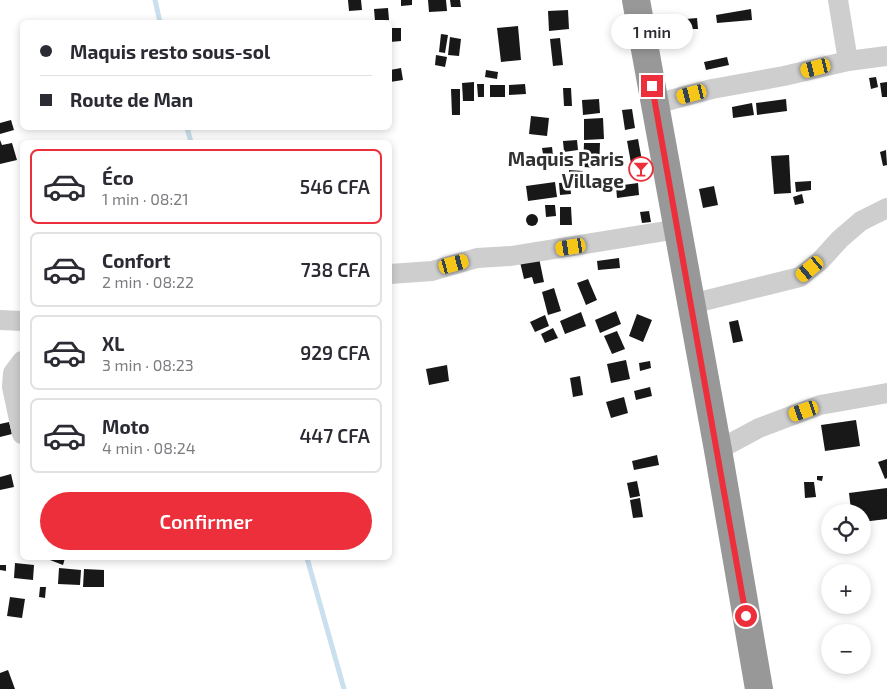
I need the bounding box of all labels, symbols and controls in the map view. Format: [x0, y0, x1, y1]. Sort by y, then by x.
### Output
callout: 1 min [611, 13, 693, 48]
text: 1 min [633, 22, 671, 41]
text: Maquis resto sous-sol [70, 40, 270, 63]
car [799, 57, 832, 79]
route end [641, 75, 663, 97]
car [675, 83, 708, 105]
text: Route de Man [70, 88, 193, 111]
place label: Maquis Paris Village [508, 147, 624, 192]
bar icon: Maquis Paris Village [628, 156, 654, 182]
icon: car [42, 164, 87, 209]
text: Éco [102, 166, 134, 189]
text: 546 CFA [300, 175, 370, 198]
text: 1 min · 08:21 [102, 189, 189, 208]
car [555, 237, 586, 257]
icon: car [42, 247, 87, 292]
text: Confort [102, 249, 170, 272]
car [437, 253, 470, 275]
car [793, 254, 826, 284]
text: 738 CFA [301, 258, 370, 281]
text: 2 min · 08:22 [102, 272, 194, 291]
icon: car [42, 330, 87, 375]
text: XL [102, 332, 124, 355]
text: 929 CFA [300, 341, 370, 364]
text: 3 min · 08:23 [102, 355, 194, 374]
car [787, 399, 820, 423]
icon: car [42, 413, 87, 458]
text: Moto [102, 415, 150, 438]
text: 447 CFA [299, 424, 370, 447]
text: 4 min · 08:24 [102, 438, 196, 457]
button: Confirmer [40, 492, 372, 550]
map controls [821, 504, 871, 674]
button: locate [821, 504, 871, 554]
button: + [821, 564, 871, 614]
route start [735, 605, 757, 627]
button: − [821, 624, 871, 674]

